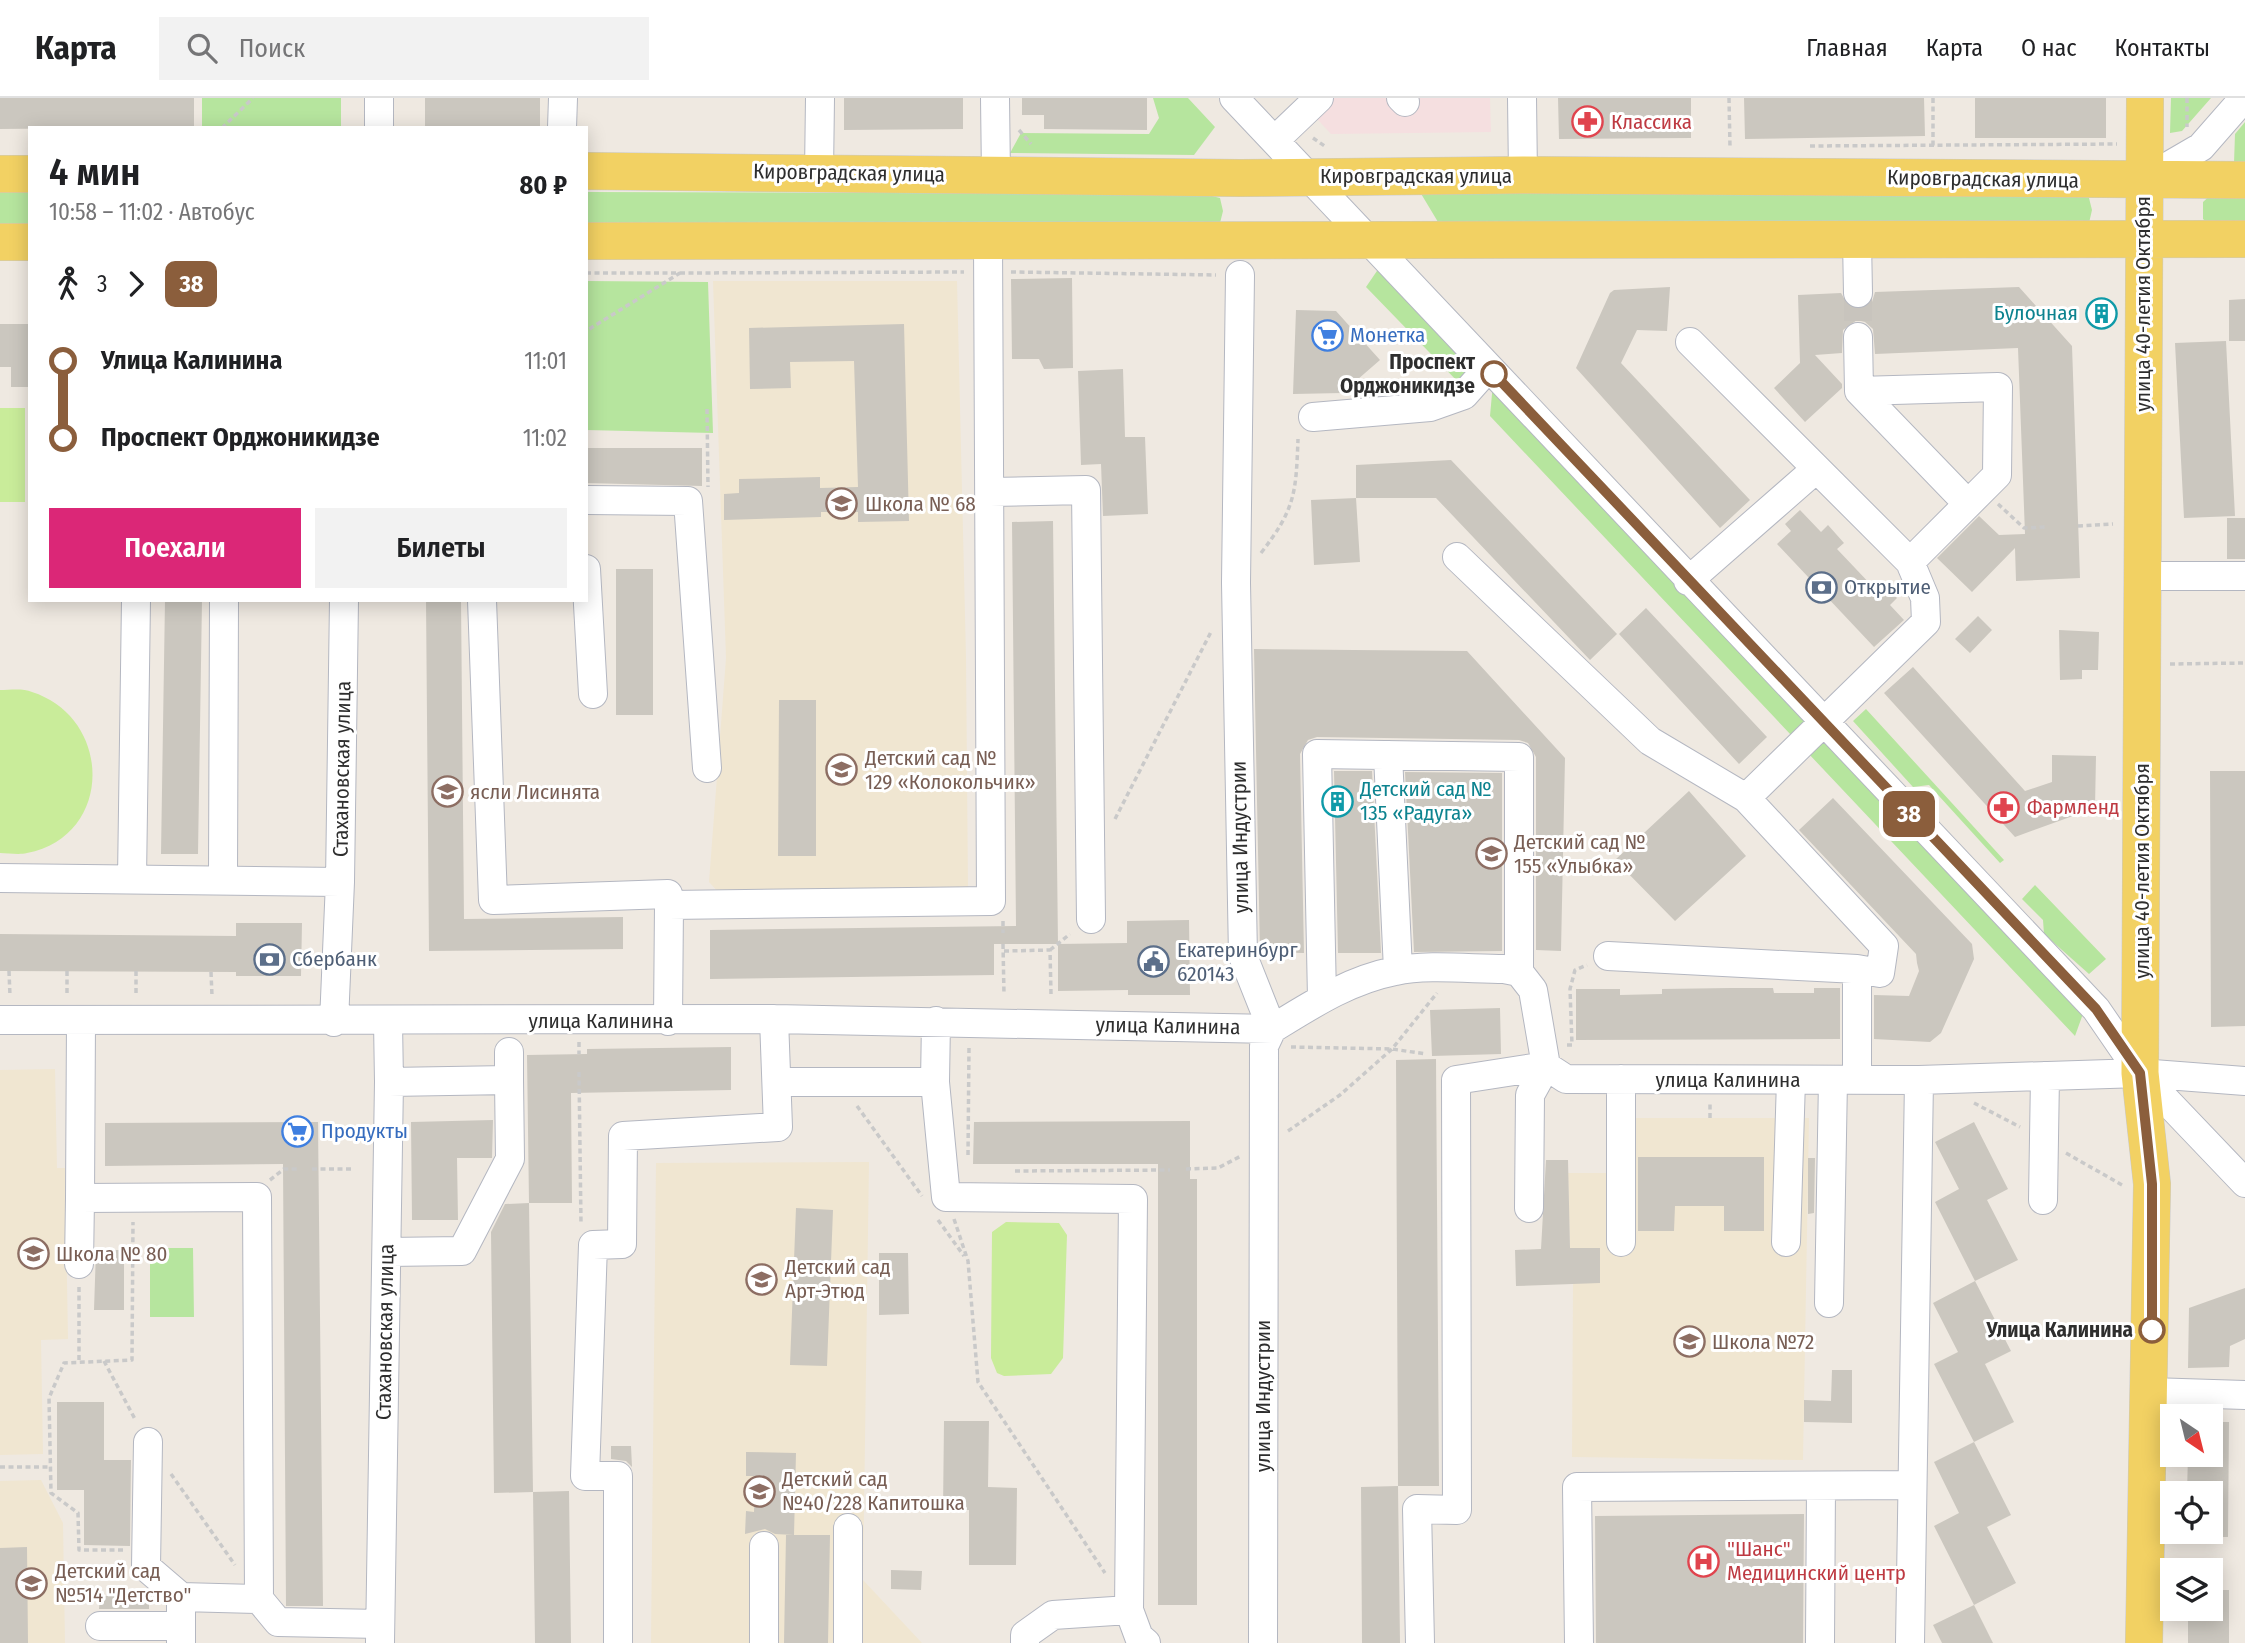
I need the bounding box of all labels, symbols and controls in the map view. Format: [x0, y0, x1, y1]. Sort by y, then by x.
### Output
search box [159, 17, 649, 80]
text: Карта [35, 28, 117, 68]
icon: search [183, 29, 221, 67]
text: Поиск [239, 33, 305, 64]
text: Главная [1806, 34, 1888, 62]
text: Карта [1926, 34, 1983, 62]
text: О нас [2021, 34, 2076, 62]
text: Контакты [2114, 34, 2210, 62]
pharmacy icon: Классика [1571, 105, 1605, 139]
place label: Классика [1611, 109, 1692, 135]
text: 4 мин [49, 149, 140, 195]
street label: Кировградская улица [753, 158, 945, 188]
street label: Кировградская улица [1320, 163, 1512, 189]
street label: Кировградская улица [1887, 164, 2079, 194]
text: 80 ₽ [520, 170, 567, 201]
street label: улица 40-летия Октября [2130, 196, 2156, 412]
text: 10:58 – 11:02 · Автобус [49, 198, 255, 226]
icon: walk [49, 265, 87, 303]
icon: forward [117, 265, 155, 303]
text: 3 [97, 270, 107, 298]
text: 38 [179, 270, 203, 298]
building icon: Булочная [2084, 296, 2118, 330]
place label: Булочная [1994, 300, 2078, 326]
supermarket icon: Монетка [1310, 318, 1344, 352]
place label: Монетка [1350, 322, 1425, 348]
text: Улица Калинина [101, 345, 282, 376]
text: 11:01 [524, 347, 567, 375]
place label: Проспект Орджоникидзе [1340, 349, 1476, 399]
marker: Проспект Орджоникидзе [1481, 361, 1507, 387]
text: Проспект Орджоникидзе [101, 422, 380, 453]
text: 11:02 [523, 424, 567, 452]
school or university icon: Школа № 68 [825, 487, 859, 521]
place label: Школа № 68 [865, 491, 976, 517]
button: Поехали [49, 508, 301, 588]
button: Билеты [315, 508, 567, 588]
bank icon: Открытие [1804, 570, 1838, 604]
place label: Открытие [1844, 574, 1931, 600]
street label: Стахановская улица [327, 681, 357, 857]
place label: Детский сад № 129 «Колокольчик» [864, 745, 1036, 795]
school or university icon: Детский сад № 129 «Колокольчик» [825, 753, 859, 787]
street label: улица Индустрии [1226, 760, 1254, 914]
street label: улица 40-летия Октября [2129, 763, 2155, 979]
school or university icon: ясли Лисинята [430, 775, 464, 809]
place label: Детский сад № 135 «Радуга» [1359, 776, 1492, 826]
place label: ясли Лисинята [470, 779, 600, 805]
building icon: Детский сад № 135 «Радуга» [1320, 784, 1354, 818]
pharmacy icon: Фармленд [1987, 790, 2021, 824]
line badge: 38 [1878, 791, 1940, 837]
place label: Фармленд [2027, 794, 2119, 820]
text: 38 [1897, 800, 1921, 828]
place label: Детский сад № 155 «Улыбка» [1513, 829, 1646, 879]
school or university icon: Детский сад № 155 «Улыбка» [1474, 837, 1508, 871]
place label: Екатеринбург 620143 [1177, 937, 1298, 987]
bank icon: Сбербанк [252, 942, 286, 976]
public building icon: Екатеринбург 620143 [1137, 945, 1171, 979]
place label: Сбербанк [292, 946, 377, 972]
street label: улица Калинина [529, 1008, 673, 1034]
street label: улица Калинина [1095, 1012, 1241, 1040]
street label: улица Калинина [1656, 1067, 1800, 1093]
supermarket icon: Продукты [281, 1114, 315, 1148]
place label: Продукты [321, 1118, 408, 1144]
school or university icon: Школа № 80 [16, 1237, 50, 1271]
place label: Школа № 80 [56, 1241, 167, 1267]
street label: Стахановская улица [370, 1244, 400, 1420]
place label: Детский сад Арт-Этюд [784, 1254, 891, 1304]
school or university icon: Детский сад Арт-Этюд [745, 1262, 779, 1296]
place label: Улица Калинина [1986, 1317, 2133, 1343]
marker: Улица Калинина [2139, 1317, 2165, 1343]
street label: улица Индустрии [1250, 1320, 1276, 1472]
school or university icon: Школа №72 [1672, 1325, 1706, 1359]
place label: Школа №72 [1712, 1329, 1814, 1355]
north arrow [2160, 1404, 2222, 1466]
map controls [2160, 1404, 2223, 1621]
place label: Детский сад №40/228 Капитошка [781, 1466, 965, 1516]
school or university icon: Детский сад №40/228 Капитошка [742, 1474, 776, 1508]
button: locate [2160, 1481, 2223, 1544]
place label: "Шанс" Медицинский центр [1727, 1536, 1906, 1586]
hospital icon: "Шанс" Медицинский центр [1687, 1544, 1721, 1578]
place label: Детский сад №514 "Детство" [54, 1558, 192, 1608]
button: layers [2160, 1558, 2223, 1621]
school or university icon: Детский сад №514 "Детство" [15, 1566, 49, 1600]

